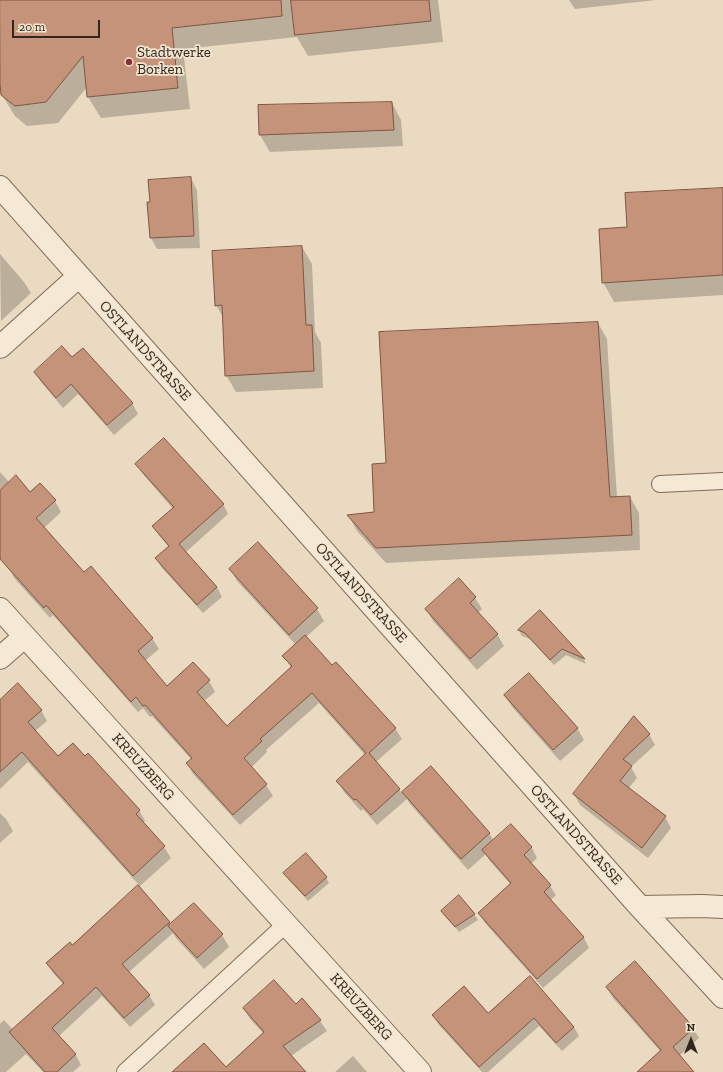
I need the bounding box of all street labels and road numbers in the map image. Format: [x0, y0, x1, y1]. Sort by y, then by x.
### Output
street label: OSTLANDSTRASSE [95, 297, 195, 405]
street label: OSTLANDSTRASSE [311, 539, 411, 647]
street label: KREUZBERG [108, 730, 178, 804]
street label: OSTLANDSTRASSE [526, 781, 626, 889]
street label: KREUZBERG [326, 970, 396, 1044]

